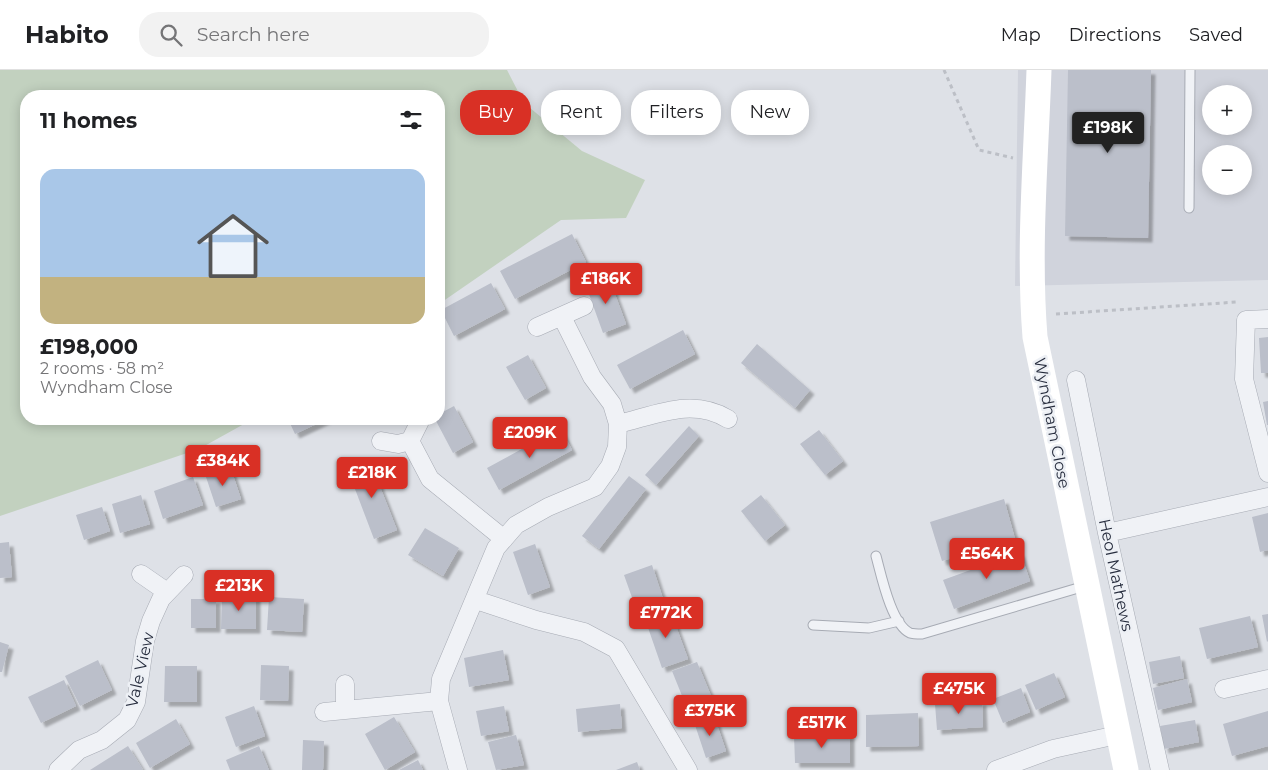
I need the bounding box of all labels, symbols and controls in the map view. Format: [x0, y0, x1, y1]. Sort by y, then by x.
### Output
search box [139, 12, 489, 57]
text: Habito [25, 20, 109, 49]
icon: search [157, 21, 185, 49]
text: Search here [197, 23, 310, 46]
text: Map [1001, 24, 1041, 46]
text: Directions [1069, 24, 1161, 46]
text: Saved [1189, 24, 1243, 46]
map controls [1202, 85, 1252, 195]
button: + [1202, 85, 1252, 135]
chip: Buy [460, 90, 531, 135]
chip: Rent [541, 90, 621, 135]
chip: Filters [631, 90, 721, 135]
chip: New [731, 90, 809, 135]
icon: filters [397, 106, 425, 134]
text: 11 homes [40, 108, 137, 133]
pin: £198K [1073, 112, 1143, 154]
text: £198K [1083, 118, 1133, 137]
button: − [1202, 145, 1252, 195]
icon: home [188, 201, 278, 291]
pin: £186K [571, 262, 641, 305]
text: £186K [581, 269, 631, 288]
text: £198,000 [40, 334, 138, 359]
street label: Wyndham Close [1030, 356, 1074, 490]
text: 2 rooms · 58 m² [40, 359, 164, 378]
text: Wyndham Close [40, 378, 173, 397]
pin: £209K [495, 416, 565, 459]
text: £209K [504, 423, 556, 442]
pin: £384K [188, 444, 258, 487]
text: £384K [196, 451, 250, 470]
pin: £218K [337, 456, 407, 499]
text: £218K [348, 463, 396, 482]
street label: Heol Mathews [1095, 517, 1137, 633]
pin: £564K [952, 538, 1022, 580]
text: £564K [960, 544, 1014, 563]
pin: £213K [204, 570, 274, 612]
text: £213K [215, 576, 263, 595]
pin: £772K [631, 596, 701, 639]
text: £772K [640, 603, 692, 622]
street label: Vale View [122, 631, 158, 709]
pin: £475K [924, 672, 994, 715]
text: £475K [933, 679, 985, 698]
pin: £375K [675, 694, 745, 737]
text: £375K [685, 701, 735, 720]
pin: £517K [787, 706, 857, 749]
text: £517K [798, 713, 846, 732]

